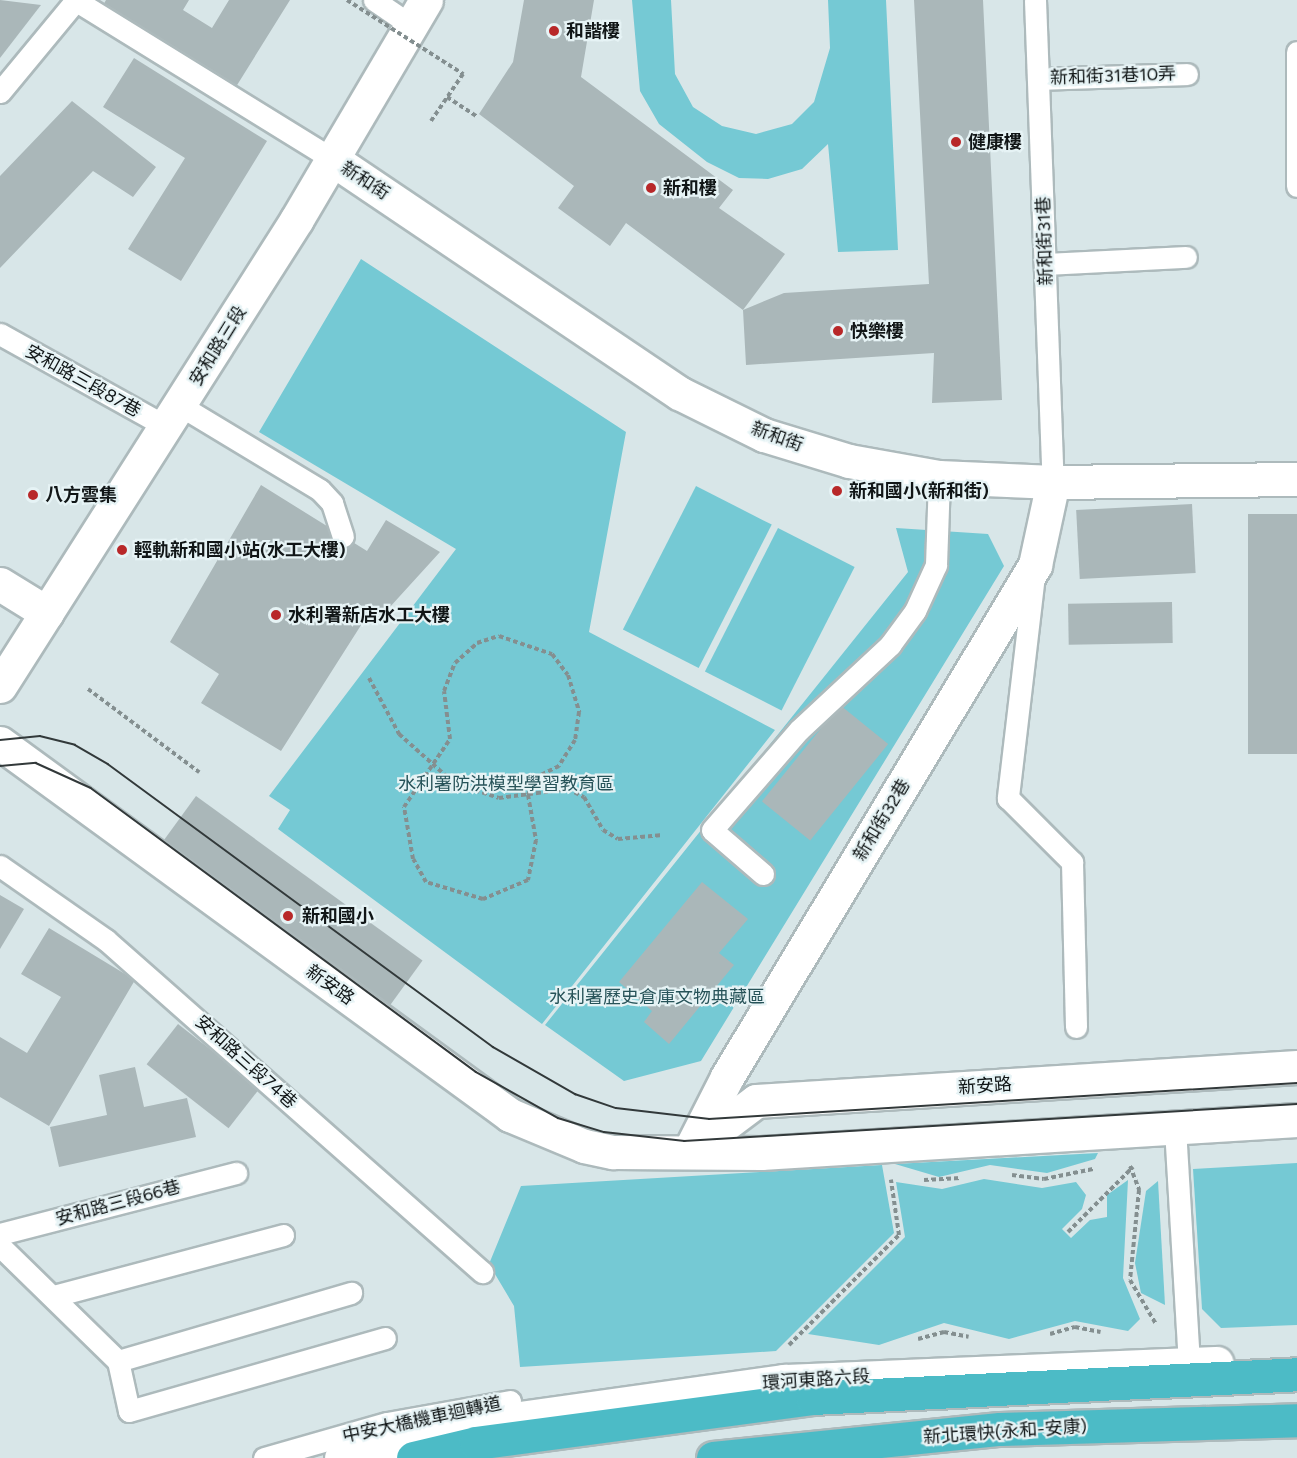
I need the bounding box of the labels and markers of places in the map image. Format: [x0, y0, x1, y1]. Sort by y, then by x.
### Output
place label: 和諧樓 [566, 20, 620, 42]
marker: 和諧樓 [547, 24, 561, 38]
place label: 健康樓 [968, 131, 1022, 153]
marker: 健康樓 [949, 135, 963, 149]
place label: 新和樓 [663, 177, 717, 199]
marker: 新和樓 [644, 181, 658, 195]
place label: 快樂樓 [850, 320, 904, 342]
marker: 快樂樓 [831, 324, 845, 338]
place label: 新和國小(新和街) [849, 480, 989, 502]
place label: 八方雲集 [45, 484, 117, 506]
marker: 新和國小(新和街) [830, 484, 844, 498]
marker: 八方雲集 [26, 488, 40, 502]
place label: 輕軌新和國小站(水工大樓) [134, 539, 346, 561]
marker: 輕軌新和國小站(水工大樓) [115, 543, 129, 557]
place label: 水利署新店水工大樓 [288, 604, 450, 626]
marker: 水利署新店水工大樓 [269, 608, 283, 622]
place label: 新和國小 [302, 905, 374, 927]
marker: 新和國小 [279, 907, 297, 925]

